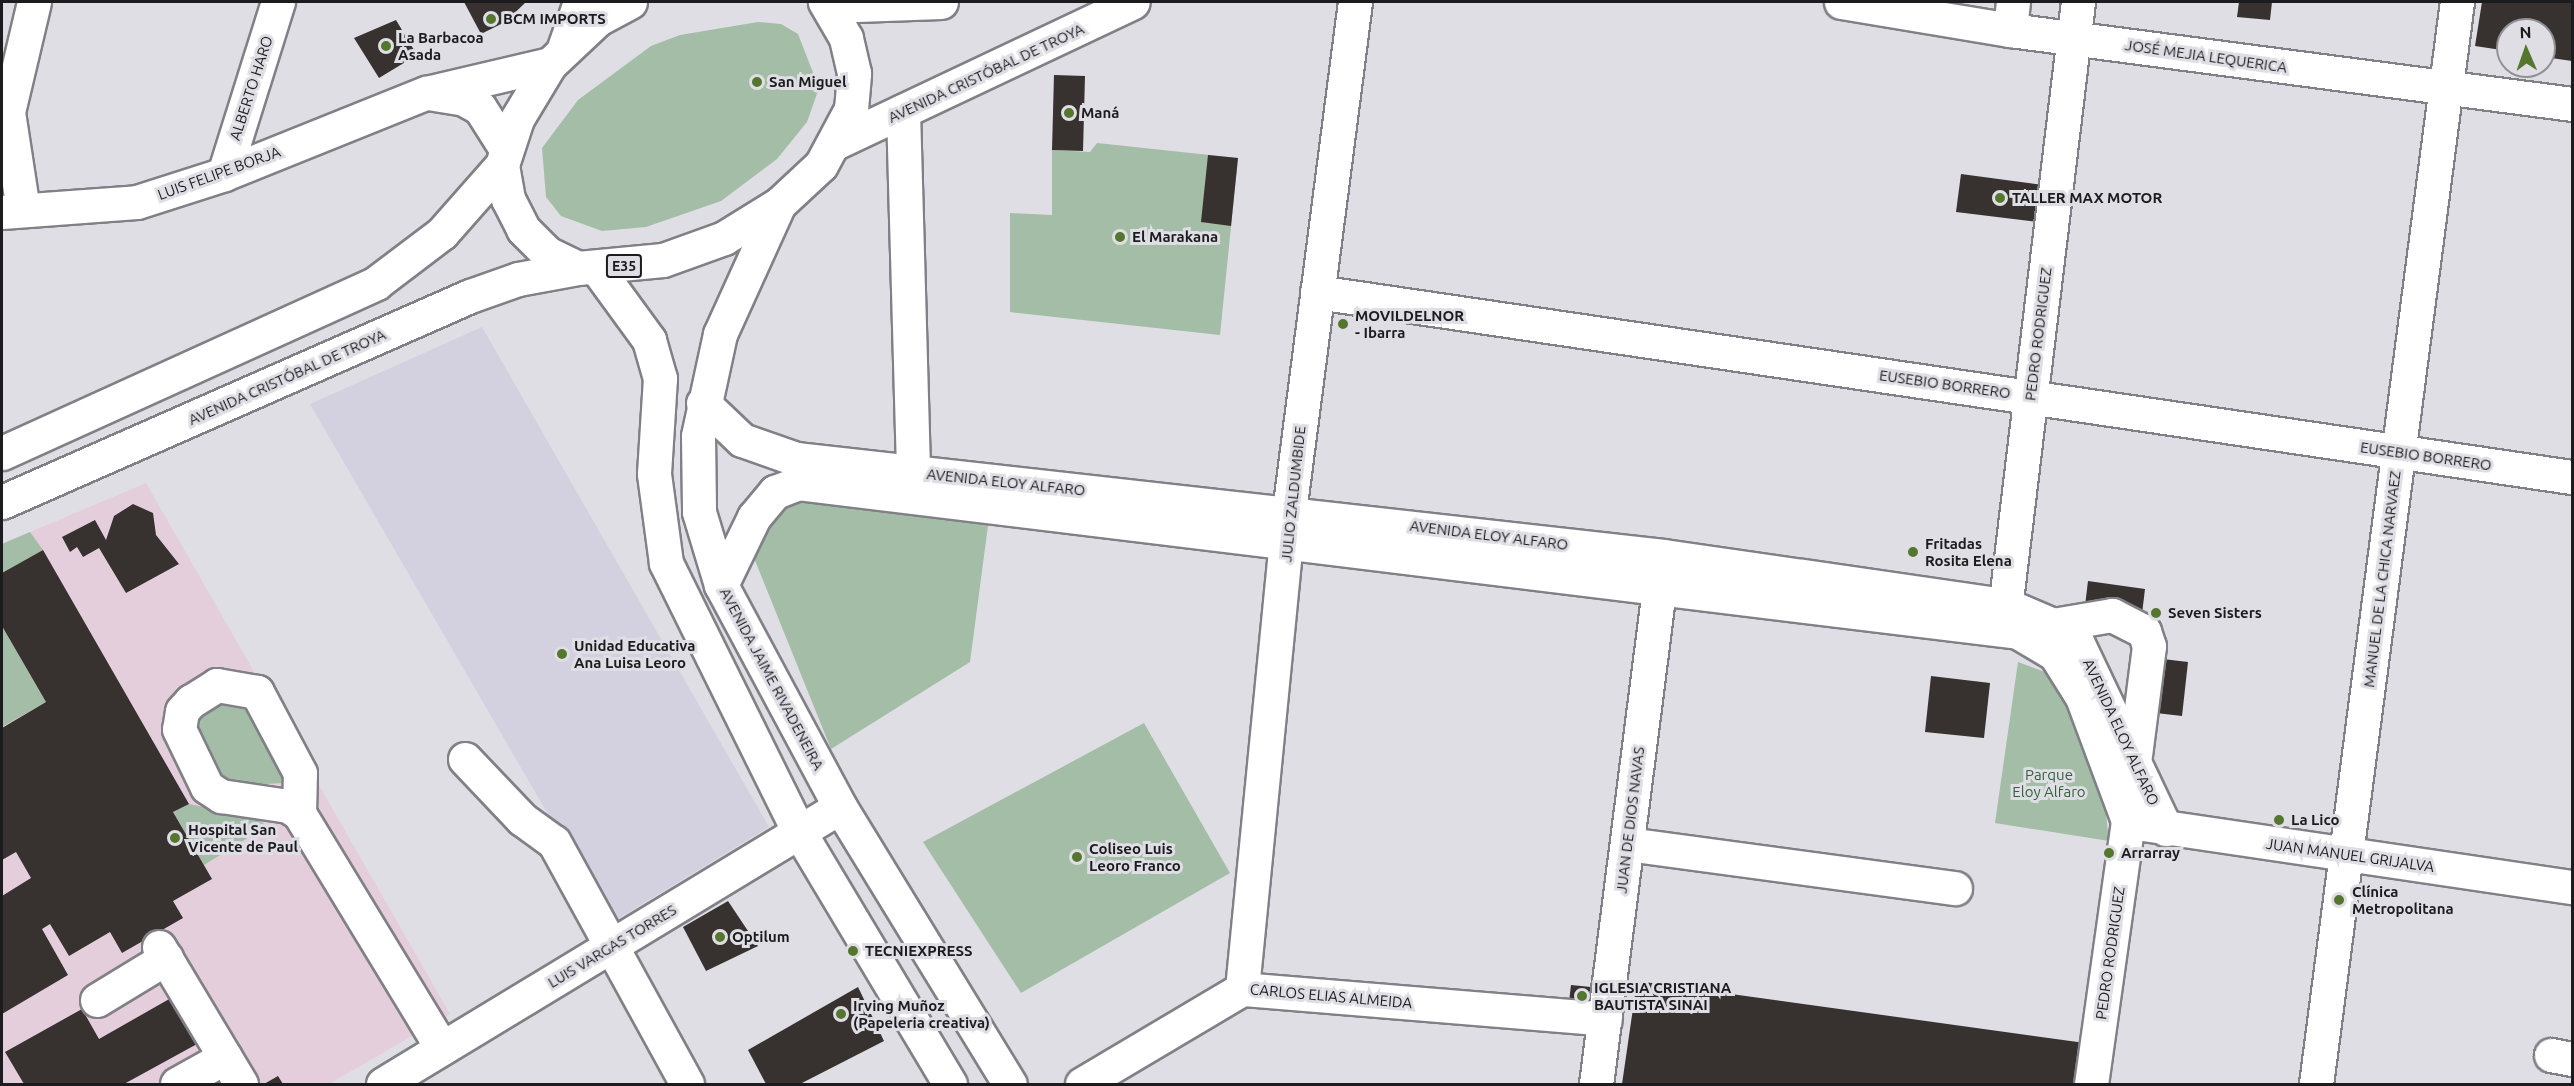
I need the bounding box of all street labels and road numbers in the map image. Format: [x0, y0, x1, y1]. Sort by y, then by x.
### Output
street label: AVENIDA CRISTÓBAL DE TROYA [885, 20, 1087, 126]
street label: ALBERTO HARO [226, 33, 276, 143]
street label: JOSÉ MEJIA LEQUERICA [2124, 36, 2288, 76]
street label: LUIS FELIPE BORJA [155, 142, 283, 204]
road number: E35 [604, 255, 644, 277]
street label: PEDRO RODRIGUEZ [2021, 266, 2055, 402]
street label: AVENIDA CRISTÓBAL DE TROYA [186, 325, 388, 429]
street label: EUSEBIO BORRERO [1878, 366, 2012, 402]
street label: JULIO ZALDUMBIDE [1277, 425, 1309, 563]
street label: EUSEBIO BORRERO [2359, 438, 2493, 474]
street label: AVENIDA ELOY ALFARO [926, 465, 1086, 499]
street label: MANUEL DE LA CHICA NARVAEZ [2360, 470, 2404, 688]
street label: AVENIDA ELOY ALFARO [1409, 516, 1569, 554]
street label: AVENIDA JAIME RIVADENEIRA [716, 585, 828, 773]
street label: AVENIDA ELOY ALFARO [2079, 656, 2163, 808]
street label: JUAN DE DIOS NAVAS [1612, 746, 1648, 894]
street label: JUAN MANUEL GRIJALVA [2265, 834, 2435, 876]
street label: PEDRO RODRIGUEZ [2092, 885, 2128, 1021]
street label: LUIS VARGAS TORRES [545, 901, 679, 991]
street label: CARLOS ELIAS ALMEIDA [1249, 980, 1413, 1012]

